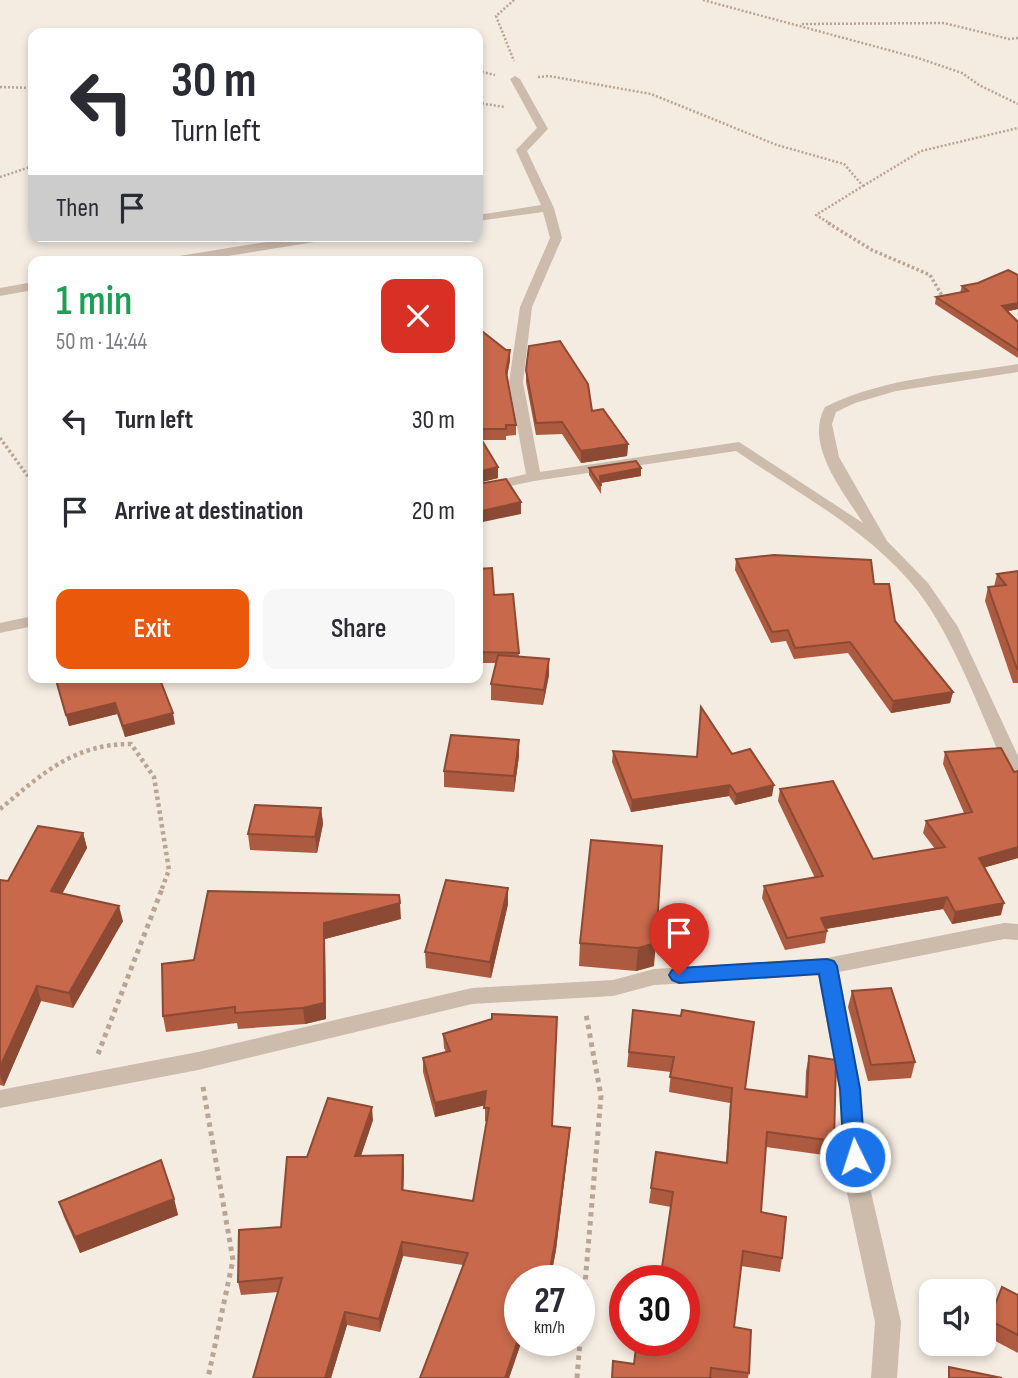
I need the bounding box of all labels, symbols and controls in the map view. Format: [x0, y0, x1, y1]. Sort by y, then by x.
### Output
text: 30 m [171, 52, 256, 111]
icon: left [56, 56, 147, 147]
text: Turn left [171, 112, 261, 151]
icon: arrive [113, 189, 151, 227]
text: Then [56, 193, 99, 224]
text: 1 min [56, 276, 132, 327]
button: close [381, 279, 455, 353]
text: 50 m · 14:44 [56, 328, 147, 356]
icon: left [56, 402, 94, 440]
text: Turn left [115, 405, 193, 436]
text: 30 m [412, 405, 455, 436]
icon: arrive [56, 493, 94, 531]
text: Arrive at destination [115, 496, 303, 527]
text: 20 m [412, 496, 455, 527]
button: Exit [56, 589, 249, 669]
button: Share [263, 589, 455, 669]
pin [649, 903, 709, 975]
icon: arrive [660, 914, 698, 952]
position arrow [818, 1120, 892, 1194]
speed limit sign: 30 [609, 1265, 700, 1356]
map controls [919, 1279, 996, 1356]
button: sound [919, 1279, 996, 1356]
text: 27 [534, 1280, 565, 1323]
text: km/h [534, 1317, 565, 1338]

